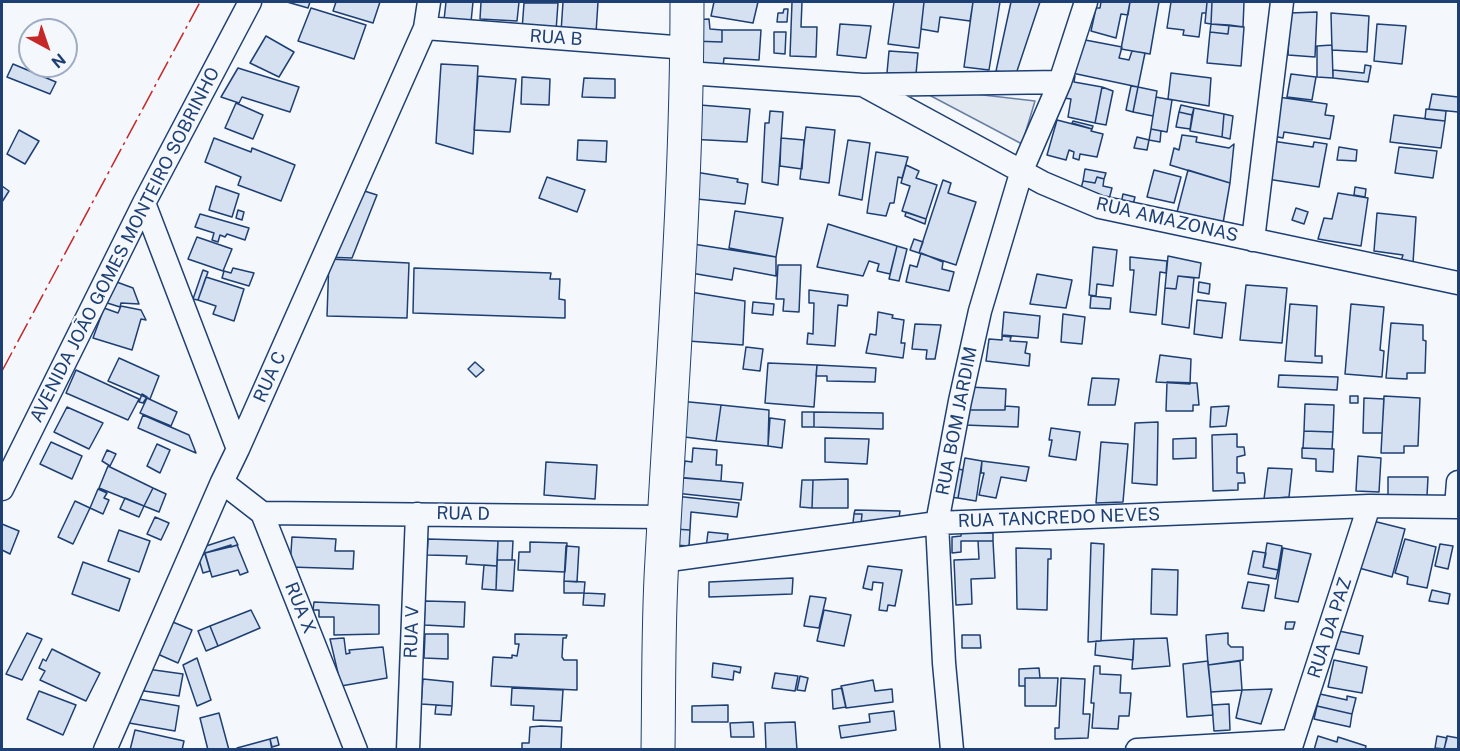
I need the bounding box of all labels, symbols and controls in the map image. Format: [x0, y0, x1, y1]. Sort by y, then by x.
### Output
north arrow [18, 18, 78, 78]
street label: RUA B [529, 25, 583, 51]
text: N [48, 49, 70, 72]
street label: AVENIDA JOÃO GOMES MONTEIRO SOBRINHO [26, 64, 224, 426]
street label: RUA AMAZONAS [1094, 193, 1240, 247]
street label: RUA BOM JARDIM [932, 345, 982, 497]
street label: RUA C [249, 348, 291, 406]
street label: RUA D [436, 503, 490, 525]
street label: RUA TANCREDO NEVES [957, 504, 1161, 532]
street label: RUA DA PAZ [1304, 575, 1356, 681]
street label: RUA X [280, 579, 320, 637]
street label: RUA V [400, 605, 424, 659]

